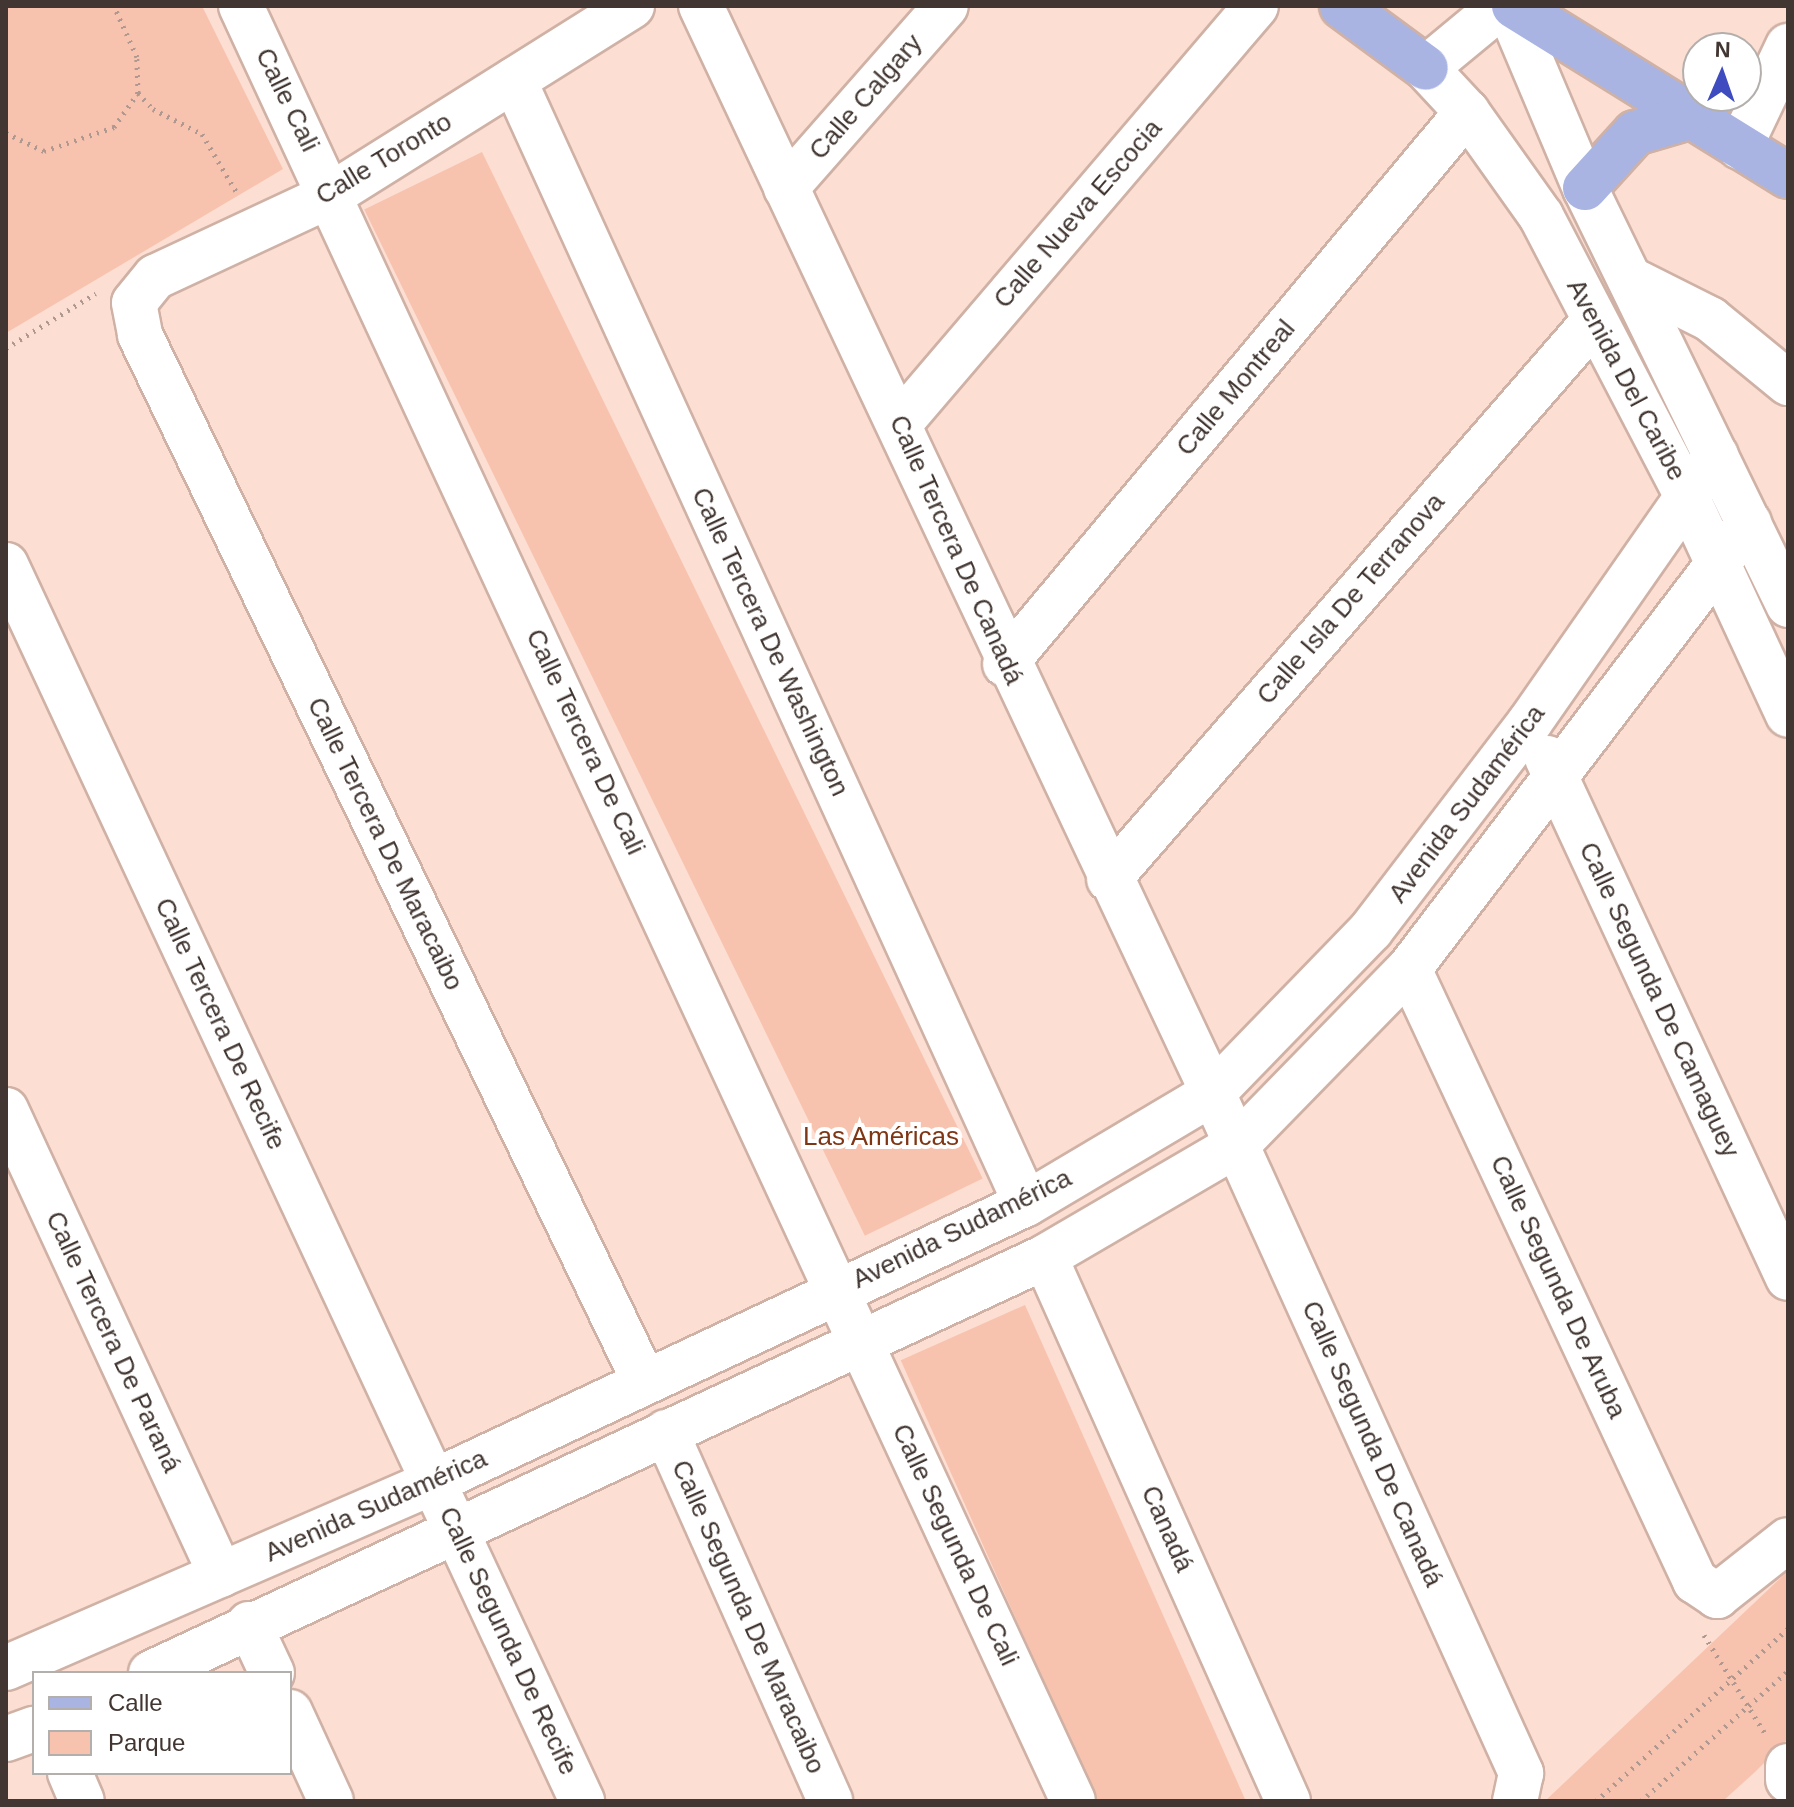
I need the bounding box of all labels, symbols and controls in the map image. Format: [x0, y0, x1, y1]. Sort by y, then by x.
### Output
street label: Calle Calgary [803, 28, 929, 166]
north arrow [1682, 32, 1762, 112]
text: N [1714, 37, 1731, 62]
street label: Calle Cali [249, 43, 325, 157]
street label: Calle Toronto [310, 106, 458, 212]
street label: Calle Nueva Escocia [988, 113, 1168, 315]
street label: Avenida Del Caribe [1560, 274, 1692, 486]
street label: Calle Montreal [1170, 314, 1302, 462]
street label: Calle Tercera De Canadá [882, 410, 1030, 690]
street label: Calle Tercera De Washington [685, 483, 855, 801]
street label: Calle Isla De Terranova [1251, 487, 1451, 711]
street label: Calle Tercera De Cali [519, 624, 651, 860]
street label: Calle Tercera De Maracaibo [300, 692, 470, 996]
street label: Avenida Sudamérica [1382, 699, 1552, 909]
street label: Calle Segunda De Camaguey [1572, 838, 1746, 1162]
street label: Calle Tercera De Recife [148, 893, 292, 1155]
park label: Las Américas [802, 1121, 960, 1153]
street label: Calle Segunda De Aruba [1483, 1150, 1633, 1424]
street label: Avenida Sudamérica [848, 1162, 1076, 1296]
street label: Calle Tercera De Paraná [39, 1206, 187, 1478]
street label: Calle Segunda De Canadá [1295, 1296, 1449, 1592]
street label: Calle Segunda De Cali [885, 1419, 1025, 1671]
street label: Avenida Sudamérica [260, 1443, 492, 1569]
street label: Calle Segunda De Maracaibo [665, 1456, 831, 1778]
street label: Canadá [1134, 1481, 1200, 1577]
street label: Calle Segunda De Recife [432, 1502, 584, 1780]
legend [32, 1671, 292, 1775]
text: Calle [108, 1689, 163, 1716]
text: Parque [108, 1729, 185, 1756]

